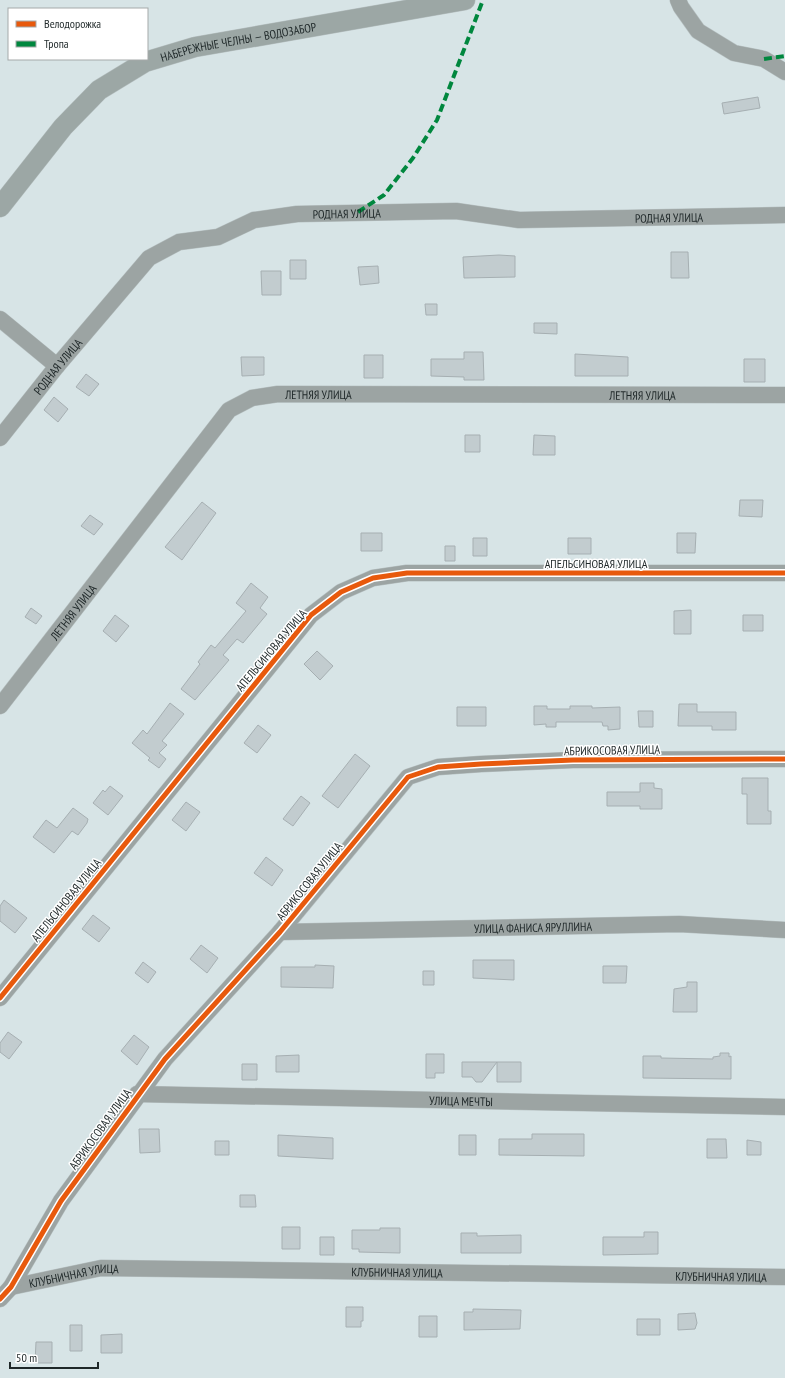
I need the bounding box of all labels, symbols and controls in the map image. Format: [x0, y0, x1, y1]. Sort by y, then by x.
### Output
legend [8, 8, 148, 60]
text: Велодорожка [44, 16, 101, 31]
street label: НАБЕРЕЖНЫЕ ЧЕЛНЫ — ВОДОЗАБОР [158, 18, 318, 65]
text: Тропа [44, 36, 69, 51]
street label: РОДНАЯ УЛИЦА [313, 205, 381, 221]
street label: РОДНАЯ УЛИЦА [635, 209, 704, 225]
street label: РОДНАЯ УЛИЦА [30, 335, 85, 397]
street label: ЛЕТНЯЯ УЛИЦА [284, 387, 352, 402]
street label: ЛЕТНЯЯ УЛИЦА [608, 387, 676, 402]
street label: АПЕЛЬСИНОВАЯ УЛИЦА [545, 556, 648, 571]
street label: ЛЕТНЯЯ УЛИЦА [46, 581, 99, 644]
street label: АПЕЛЬСИНОВАЯ УЛИЦА [232, 606, 310, 694]
street label: АБРИКОСОВАЯ УЛИЦА [564, 742, 661, 758]
street label: АБРИКОСОВАЯ УЛИЦА [273, 839, 345, 923]
street label: АПЕЛЬСИНОВАЯ УЛИЦА [28, 855, 104, 945]
street label: УЛИЦА ФАНИСА ЯРУЛЛИНА [474, 918, 592, 936]
street label: АБРИКОСОВАЯ УЛИЦА [66, 1085, 135, 1172]
street label: УЛИЦА МЕЧТЫ [429, 1092, 493, 1109]
street label: КЛУБНИЧНАЯ УЛИЦА [27, 1260, 119, 1291]
street label: КЛУБНИЧНАЯ УЛИЦА [351, 1264, 443, 1280]
street label: КЛУБНИЧНАЯ УЛИЦА [675, 1268, 767, 1284]
scale bar [10, 1344, 98, 1370]
text: 50 m [16, 1350, 37, 1365]

